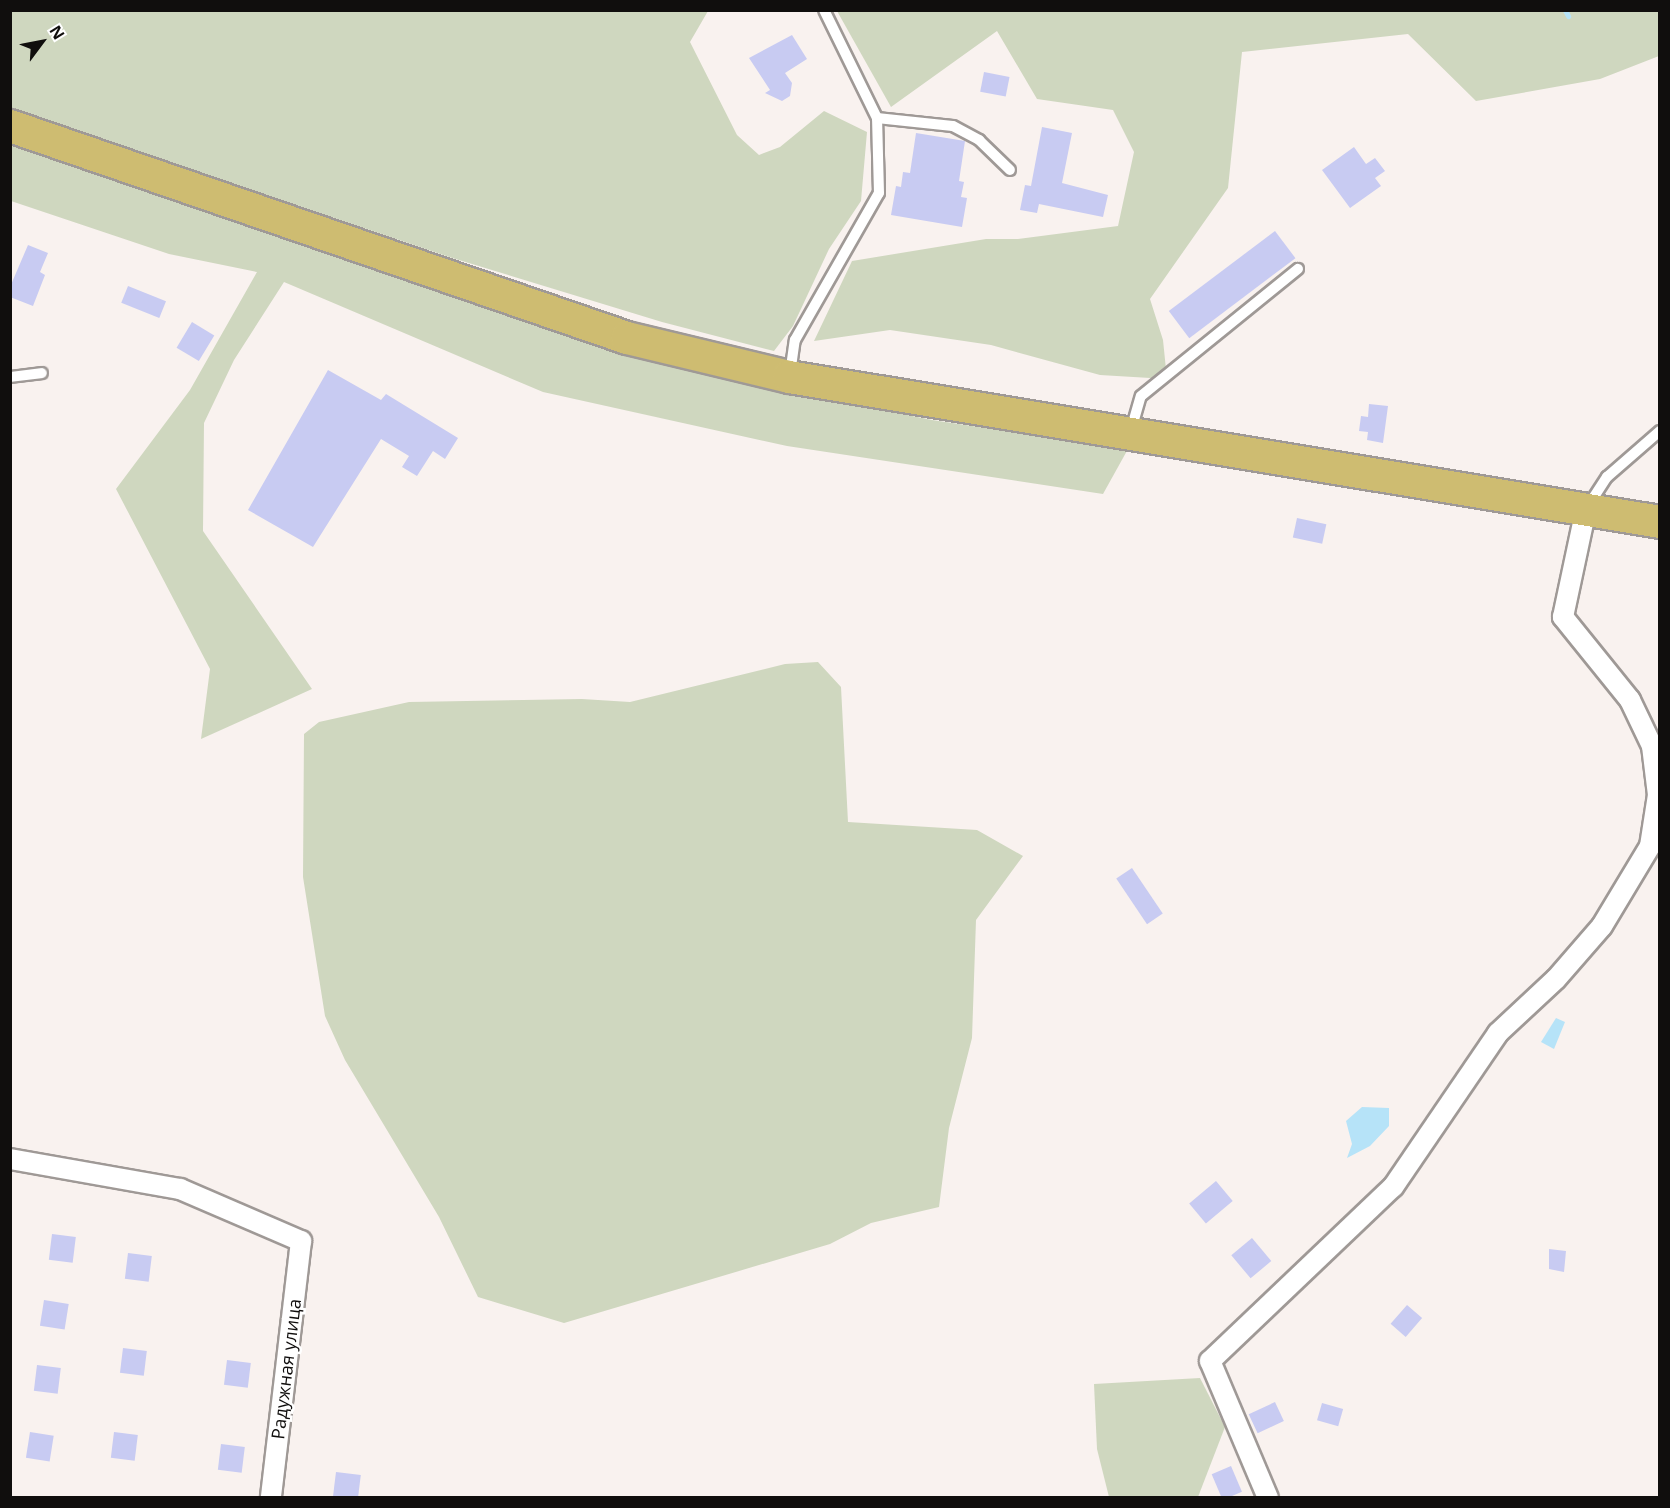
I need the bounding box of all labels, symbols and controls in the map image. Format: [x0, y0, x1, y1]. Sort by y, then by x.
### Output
north arrow [12, 12, 72, 72]
text: N [44, 21, 70, 44]
street label: Радужная улица [267, 1297, 305, 1441]

